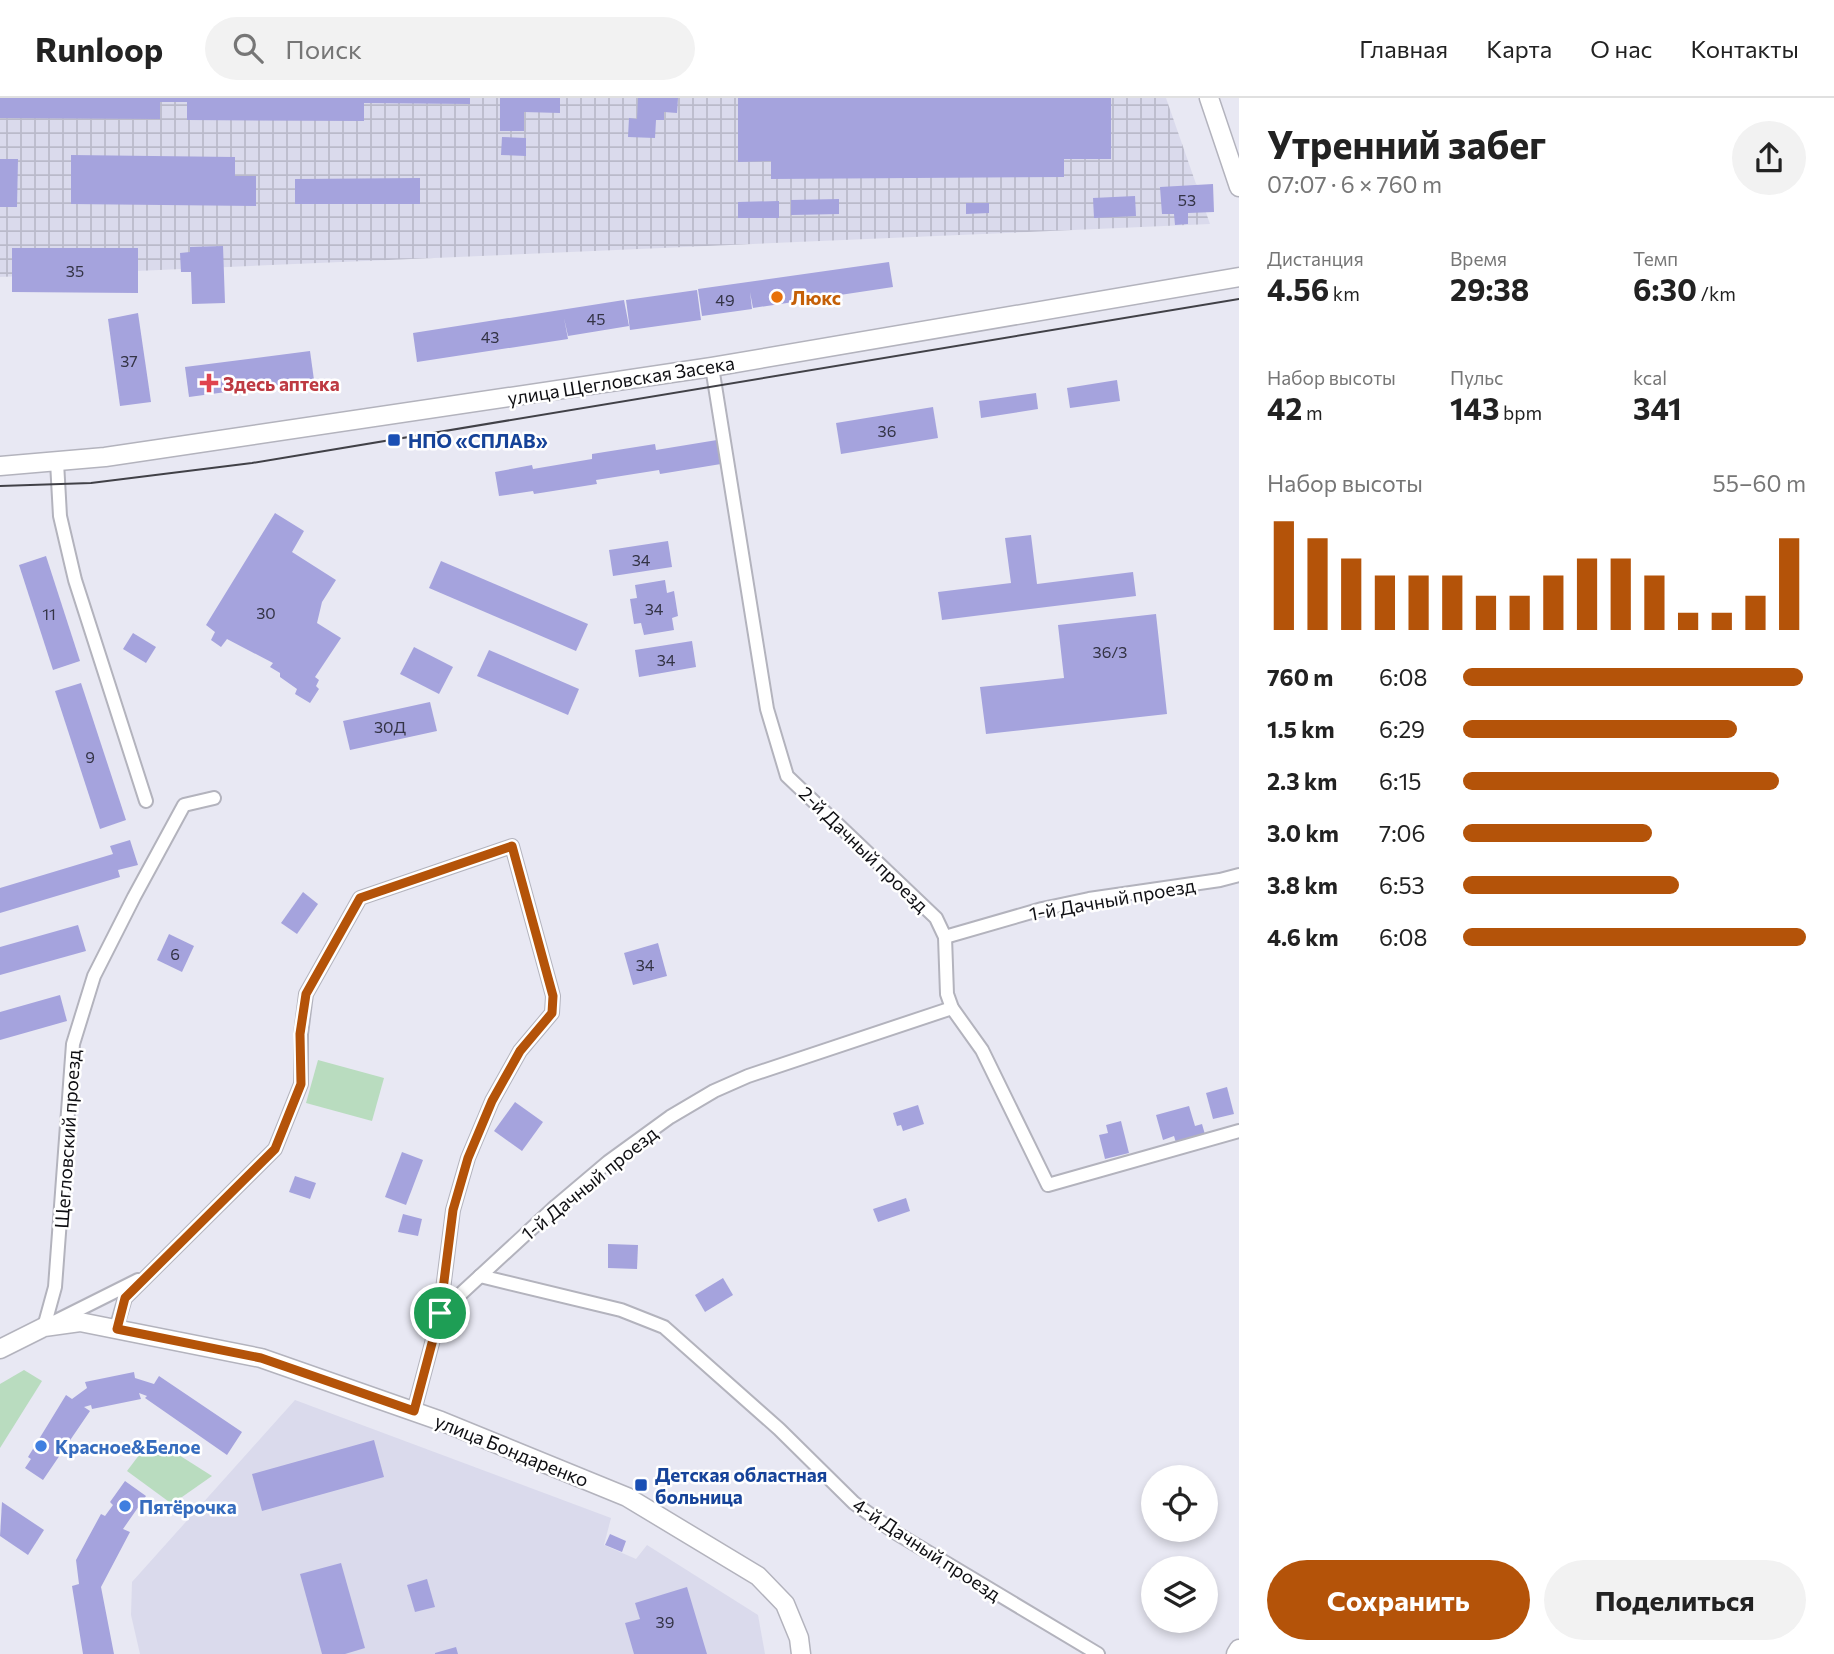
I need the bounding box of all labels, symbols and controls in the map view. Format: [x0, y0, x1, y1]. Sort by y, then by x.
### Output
search box [205, 17, 695, 80]
text: Runloop [35, 28, 163, 69]
icon: search [229, 29, 267, 67]
text: Поиск [285, 33, 362, 64]
text: Главная [1359, 34, 1448, 63]
text: Карта [1486, 34, 1552, 63]
text: О нас [1590, 34, 1652, 63]
text: Контакты [1690, 34, 1799, 63]
text: Утренний забег [1267, 120, 1546, 167]
button: share [1732, 121, 1806, 195]
text: 07:07 · 6 × 760 m [1267, 170, 1442, 198]
house number: 53 [1178, 190, 1196, 209]
text: Дистанция [1267, 247, 1364, 270]
text: Время [1450, 247, 1507, 270]
text: Темп [1633, 247, 1678, 270]
house number: 35 [66, 261, 84, 280]
text: 4.56 [1267, 270, 1329, 307]
text: 29:38 [1450, 270, 1529, 307]
text: 6:30 [1633, 270, 1697, 307]
text: km [1329, 282, 1360, 305]
text: /km [1697, 282, 1736, 305]
place label: Люкс [791, 286, 841, 309]
marker: Люкс [769, 289, 785, 305]
house number: 49 [715, 290, 735, 309]
house number: 45 [587, 309, 605, 328]
house number: 43 [481, 327, 499, 346]
house number: 37 [120, 351, 138, 370]
street label: улица Щегловская Засека [506, 351, 736, 409]
text: Набор высоты [1267, 366, 1396, 389]
text: Пульс [1450, 366, 1504, 389]
text: kcal [1633, 366, 1667, 389]
place label: Здесь аптека [223, 372, 340, 395]
marker: Здесь аптека [201, 375, 217, 391]
text: 42 [1267, 389, 1302, 426]
text: 143 [1450, 389, 1499, 426]
text: 341 [1633, 389, 1682, 426]
text: m [1302, 401, 1322, 424]
text: bpm [1499, 401, 1542, 424]
house number: 36 [878, 421, 896, 440]
place label: НПО «СПЛАВ» [408, 429, 548, 452]
marker: НПО «СПЛАВ» [386, 432, 402, 448]
text: Набор высоты [1267, 469, 1423, 497]
text: 55–60 m [1713, 469, 1806, 497]
house number: 34 [632, 550, 651, 569]
house number: 34 [645, 599, 664, 618]
house number: 30 [256, 603, 276, 622]
house number: 11 [42, 604, 56, 623]
house number: 36/3 [1093, 642, 1127, 661]
house number: 34 [657, 650, 676, 669]
text: 760 m [1267, 663, 1333, 691]
text: 6:08 [1379, 663, 1427, 691]
text: 1.5 km [1267, 715, 1335, 743]
text: 6:29 [1379, 715, 1425, 743]
house number: 30Д [374, 717, 407, 736]
house number: 9 [85, 747, 95, 766]
text: 2.3 km [1267, 767, 1337, 795]
text: 6:15 [1379, 767, 1421, 795]
street label: 2-й Дачный проезд [795, 781, 933, 917]
text: 3.0 km [1267, 819, 1339, 847]
text: 7:06 [1379, 819, 1426, 847]
text: 3.8 km [1267, 871, 1338, 899]
text: 6:53 [1379, 871, 1425, 899]
street label: 1-й Дачный проезд [1027, 873, 1197, 925]
text: 4.6 km [1267, 923, 1339, 951]
text: 6:08 [1379, 923, 1427, 951]
house number: 6 [170, 944, 180, 963]
house number: 34 [636, 955, 655, 974]
street label: Щегловский проезд [49, 1049, 85, 1229]
street label: 1-й Дачный проезд [516, 1121, 662, 1245]
pin [410, 1283, 470, 1343]
icon: arrive [421, 1294, 459, 1332]
street label: улица Бондаренко [432, 1409, 592, 1491]
place label: Красное&Белое [55, 1435, 200, 1458]
marker: Красное&Белое [33, 1438, 49, 1454]
place label: Детская областная больница [655, 1463, 827, 1508]
map controls [1141, 1465, 1218, 1633]
button: locate [1141, 1465, 1218, 1542]
marker: Детская областная больница [633, 1477, 649, 1493]
street label: 4-й Дачный проезд [849, 1493, 1005, 1605]
place label: Пятёрочка [139, 1495, 237, 1518]
marker: Пятёрочка [117, 1498, 133, 1514]
button: layers [1141, 1556, 1218, 1633]
button: Сохранить [1267, 1560, 1530, 1640]
button: Поделиться [1544, 1560, 1806, 1640]
house number: 39 [656, 1612, 674, 1631]

